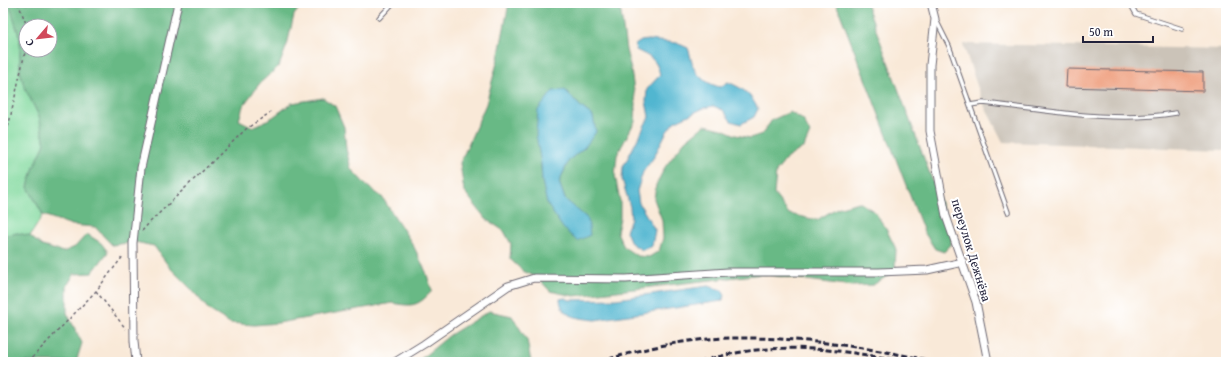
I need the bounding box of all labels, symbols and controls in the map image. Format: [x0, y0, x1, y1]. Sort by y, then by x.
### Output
north arrow [18, 18, 58, 58]
scale bar [1083, 18, 1153, 44]
text: 50 m [1089, 23, 1113, 40]
text: С [21, 36, 38, 49]
street label: переулок Дежнёва [947, 196, 996, 305]

